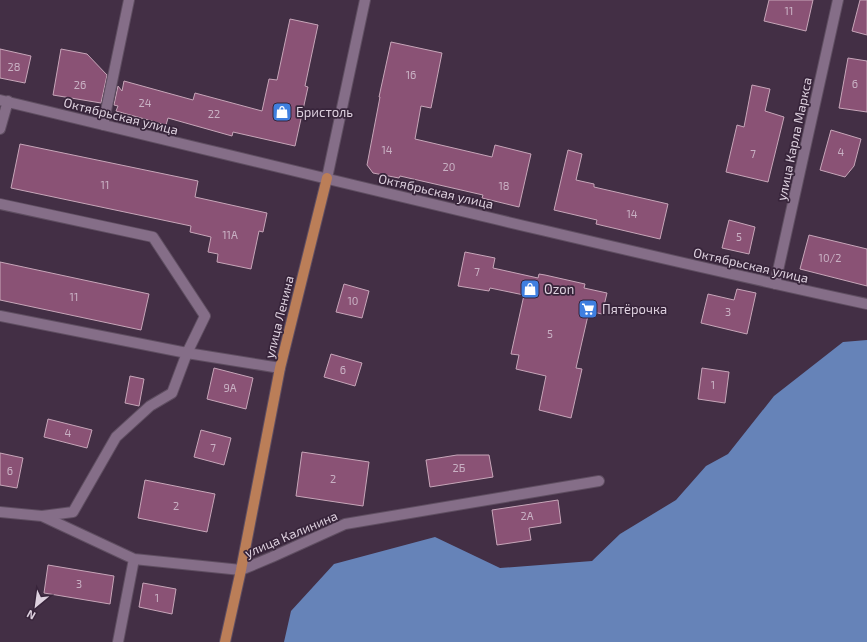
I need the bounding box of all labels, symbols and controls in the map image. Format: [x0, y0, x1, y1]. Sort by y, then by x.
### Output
house number: 11 [785, 4, 793, 17]
house number: 28 [8, 60, 20, 73]
house number: 16 [406, 68, 416, 81]
street label: улица Карла Маркса [773, 76, 815, 202]
house number: 6 [852, 77, 858, 90]
house number: 26 [74, 78, 86, 91]
street label: Октябрьская улица [62, 94, 180, 138]
house number: 24 [139, 96, 152, 109]
shop icon: Бристоль [271, 101, 293, 123]
place label: Бристоль [296, 104, 353, 120]
house number: 22 [208, 107, 220, 120]
house number: 14 [381, 143, 393, 156]
house number: 4 [838, 145, 845, 158]
house number: 7 [750, 147, 756, 160]
house number: 20 [443, 160, 455, 173]
street label: Октябрьская улица [377, 170, 495, 212]
house number: 11 [101, 178, 109, 191]
house number: 18 [498, 179, 510, 192]
house number: 14 [626, 207, 638, 220]
house number: 11А [222, 228, 238, 241]
house number: 5 [736, 230, 742, 243]
street label: Октябрьская улица [692, 244, 810, 286]
house number: 10/2 [819, 251, 841, 264]
house number: 7 [474, 265, 480, 278]
street label: улица Ленина [261, 274, 297, 360]
shop icon: Ozon [519, 278, 541, 300]
place label: Ozon [544, 281, 574, 297]
house number: 11 [70, 290, 78, 303]
house number: 10 [347, 294, 359, 307]
supermarket icon: Пятёрочка [577, 298, 599, 320]
place label: Пятёрочка [602, 301, 667, 317]
house number: 3 [725, 305, 731, 318]
house number: 5 [547, 327, 553, 340]
house number: 6 [340, 363, 346, 376]
house number: 1 [711, 378, 715, 391]
house number: 9А [223, 381, 237, 394]
house number: 4 [65, 426, 72, 439]
house number: 7 [210, 441, 216, 454]
house number: 2Б [453, 461, 466, 474]
house number: 6 [7, 464, 13, 477]
house number: 2 [330, 472, 336, 485]
house number: 2 [173, 499, 179, 512]
street label: улица Калинина [242, 507, 340, 561]
house number: 2А [520, 509, 534, 522]
house number: 3 [76, 577, 82, 590]
north arrow [16, 586, 56, 626]
house number: 1 [155, 591, 159, 604]
text: N [24, 608, 38, 623]

